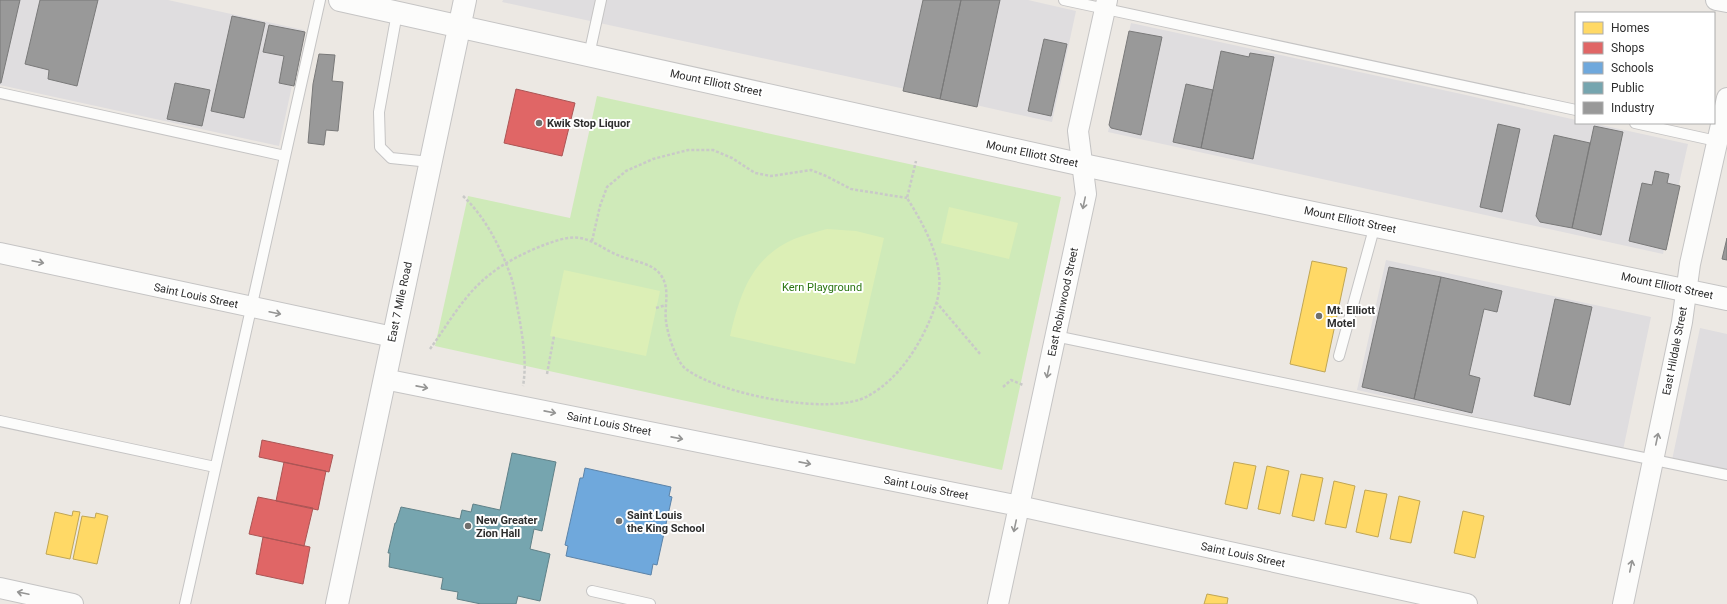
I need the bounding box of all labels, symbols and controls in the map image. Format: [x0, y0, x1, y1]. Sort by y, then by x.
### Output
legend [1575, 12, 1715, 124]
text: Homes [1611, 21, 1649, 35]
text: Shops [1611, 41, 1645, 55]
text: Schools [1611, 61, 1654, 75]
street label: Mount Elliott Street [669, 67, 764, 99]
text: Public [1611, 81, 1644, 95]
text: Industry [1611, 101, 1655, 115]
place label: Kwik Stop Liquor [547, 117, 630, 130]
marker: Kwik Stop Liquor [534, 118, 544, 128]
street label: Mount Elliott Street [985, 138, 1080, 170]
one-way arrow [1079, 197, 1087, 210]
street label: Mount Elliott Street [1303, 204, 1398, 236]
street label: East Robinwood Street [1045, 246, 1081, 358]
one-way arrow [31, 258, 44, 266]
street label: East 7 Mile Road [385, 261, 415, 343]
street label: Mount Elliott Street [1620, 270, 1715, 302]
street label: Saint Louis Street [153, 281, 240, 311]
park label: Kern Playground [782, 281, 862, 294]
place label: Mt. Elliott Motel [1327, 304, 1375, 330]
street label: East Hildale Street [1660, 305, 1690, 396]
one-way arrow [268, 309, 281, 317]
marker: Mt. Elliott Motel [1314, 311, 1324, 321]
one-way arrow [1043, 365, 1051, 378]
one-way arrow [415, 383, 428, 391]
one-way arrow [543, 409, 556, 417]
street label: Saint Louis Street [566, 409, 653, 439]
one-way arrow [1654, 432, 1662, 445]
one-way arrow [670, 434, 683, 442]
one-way arrow [798, 460, 811, 468]
street label: Saint Louis Street [883, 473, 970, 503]
place label: Saint Louis the King School [627, 509, 705, 535]
place label: New Greater Zion Hall [476, 514, 537, 540]
marker: Saint Louis the King School [614, 516, 624, 526]
one-way arrow [1010, 519, 1018, 532]
marker: New Greater Zion Hall [463, 521, 473, 531]
street label: Saint Louis Street [1200, 540, 1287, 570]
one-way arrow [1627, 560, 1635, 573]
one-way arrow [17, 588, 30, 596]

